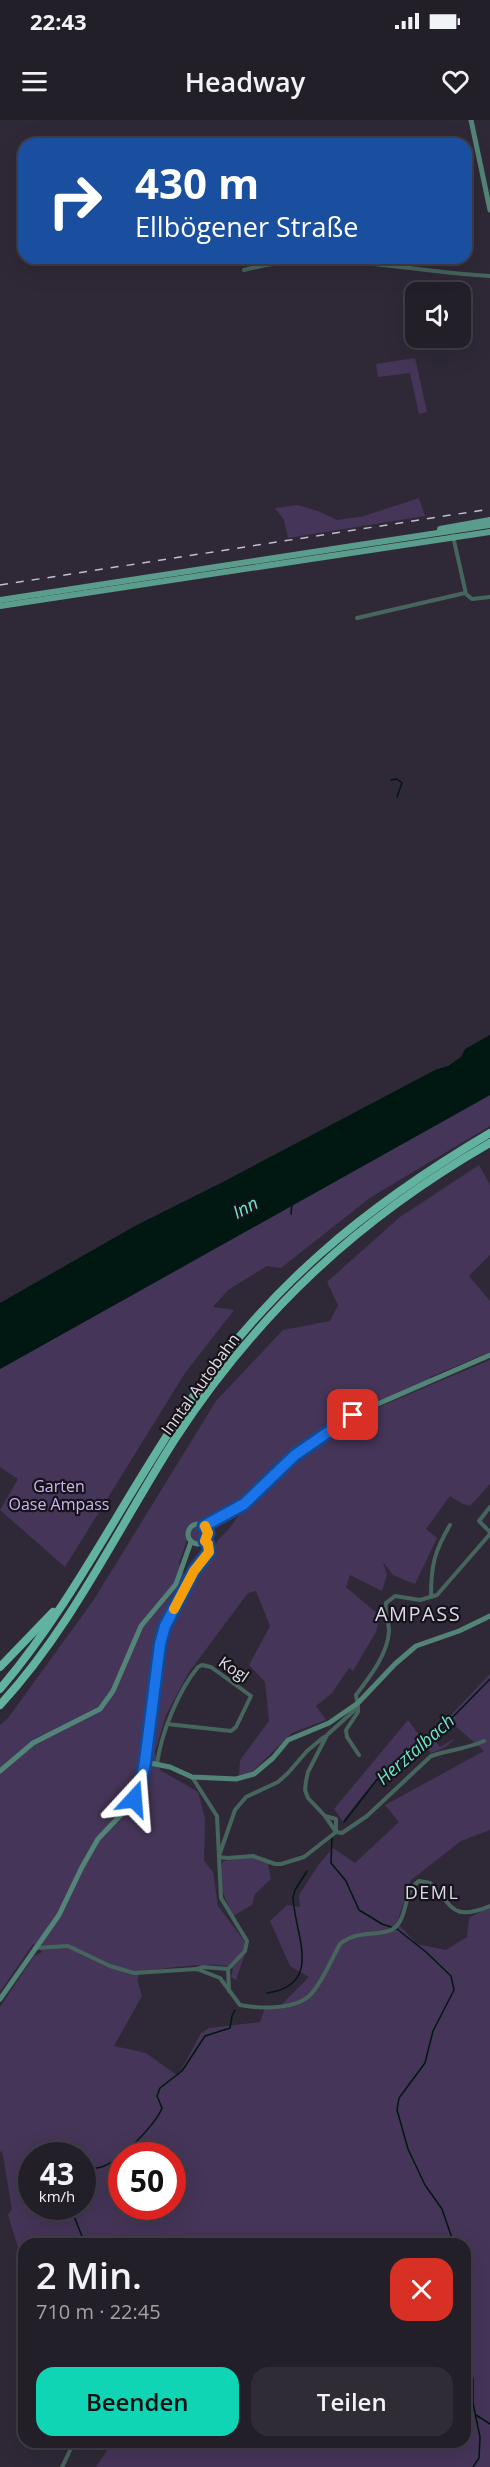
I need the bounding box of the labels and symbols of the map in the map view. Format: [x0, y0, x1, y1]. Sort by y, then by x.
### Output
water label: Inn [228, 1190, 262, 1224]
street label: Inntal Autobahn [156, 1329, 244, 1439]
pin [327, 1389, 378, 1440]
park label: Garten Oase Ampass [9, 1475, 109, 1515]
district label: AMPASS [375, 1600, 461, 1627]
street label: Kogl [215, 1651, 253, 1687]
water label: Herztalbach [371, 1708, 459, 1790]
position arrow [102, 1767, 166, 1831]
district label: DEML [405, 1880, 459, 1904]
speed limit sign: 50 [108, 2142, 186, 2220]

